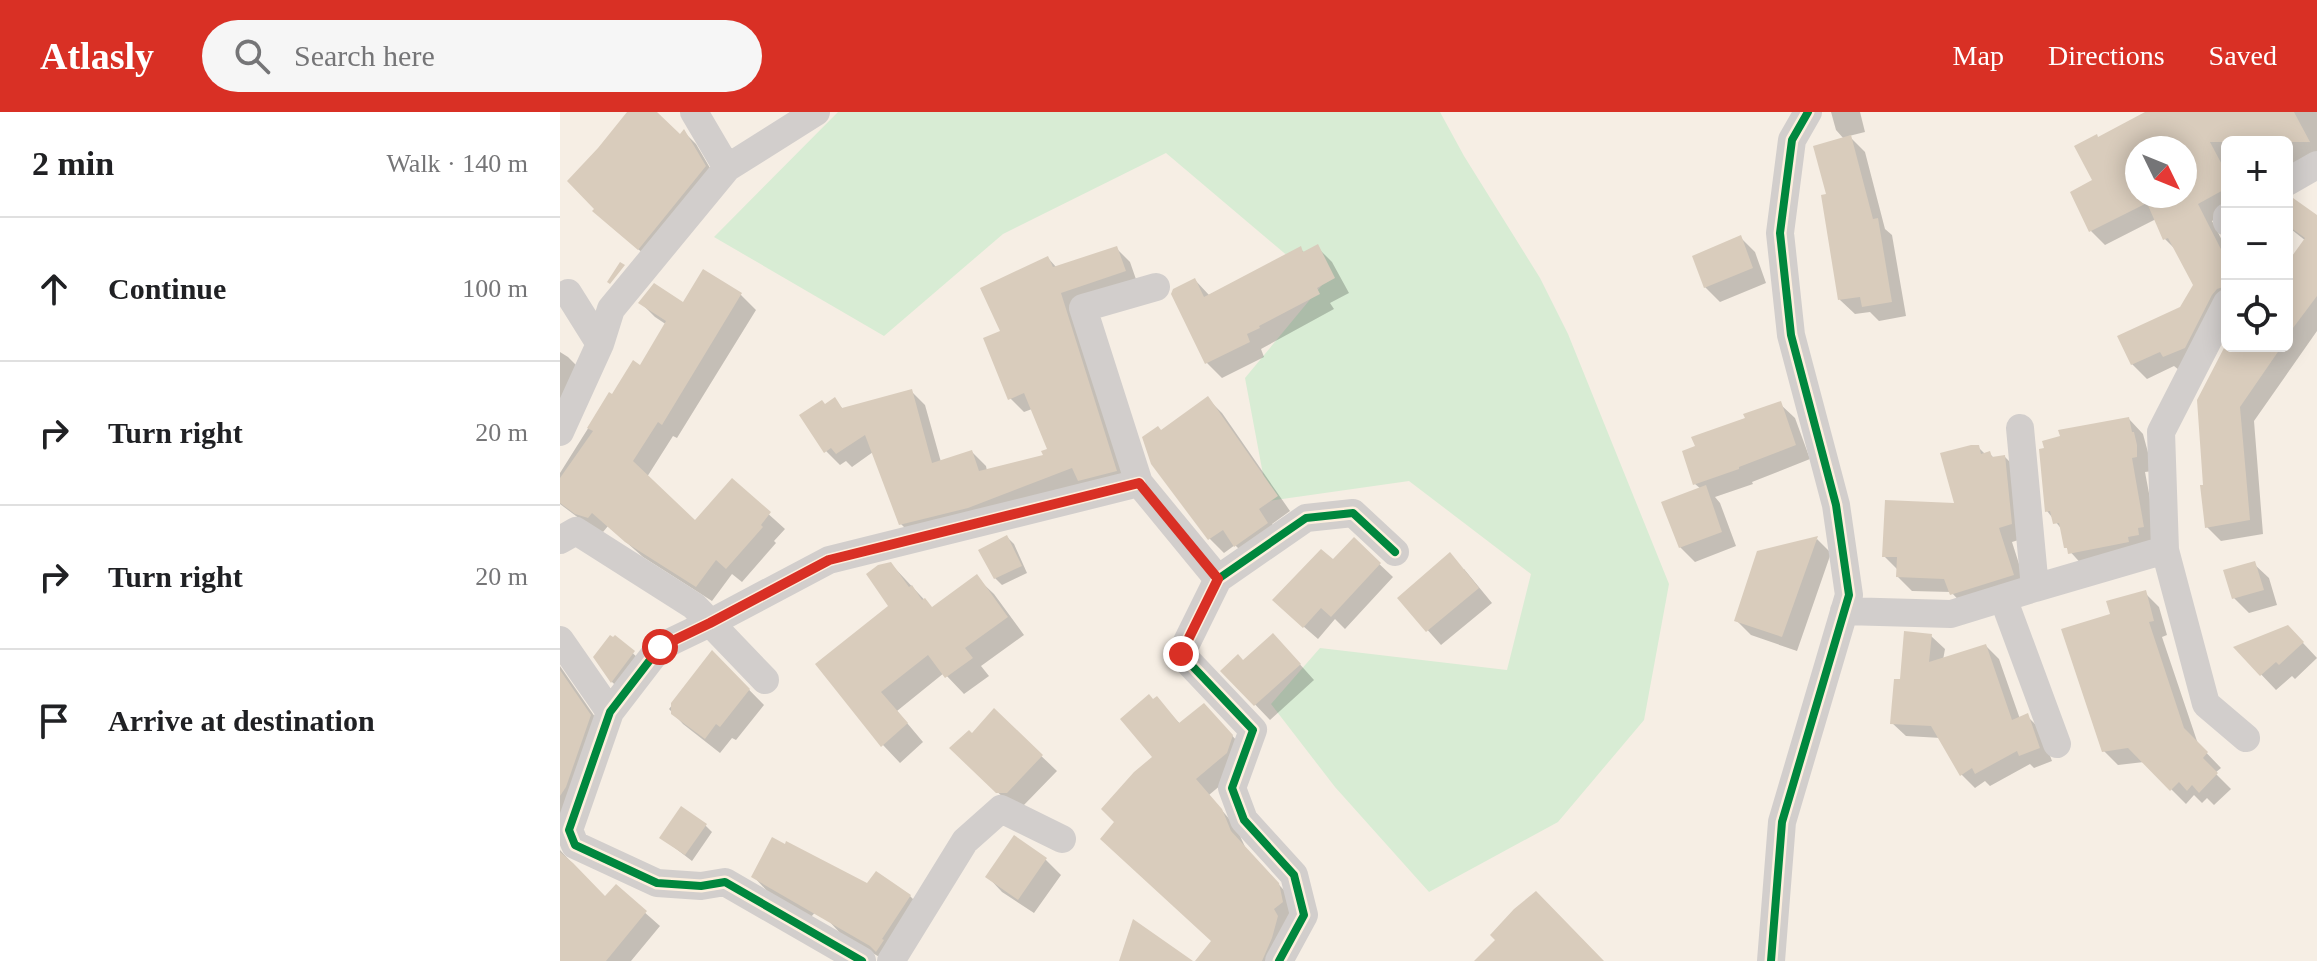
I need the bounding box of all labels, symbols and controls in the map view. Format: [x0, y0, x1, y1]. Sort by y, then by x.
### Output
search box [202, 20, 762, 92]
icon: search [230, 34, 274, 78]
text: Atlasly [40, 35, 154, 77]
text: Search here [294, 39, 435, 72]
text: Map [1953, 40, 2004, 71]
text: Directions [2048, 40, 2165, 71]
text: Saved [2209, 40, 2277, 71]
north arrow [2125, 136, 2197, 208]
map controls [2221, 136, 2293, 352]
button: + [2221, 136, 2293, 208]
text: 2 min [32, 145, 114, 182]
text: Walk · 140 m [386, 149, 528, 178]
button: − [2221, 208, 2293, 280]
icon: ahead [32, 267, 76, 311]
text: Continue [108, 272, 226, 305]
text: 100 m [462, 274, 528, 303]
button: locate [2221, 280, 2293, 352]
icon: right [32, 411, 76, 455]
text: Turn right [108, 416, 243, 449]
text: 20 m [475, 418, 528, 447]
icon: right [32, 555, 76, 599]
text: Turn right [108, 560, 243, 593]
text: 20 m [475, 562, 528, 591]
route start [642, 629, 678, 665]
route end [1163, 636, 1199, 672]
icon: arrive [32, 699, 76, 743]
text: Arrive at destination [108, 704, 375, 737]

